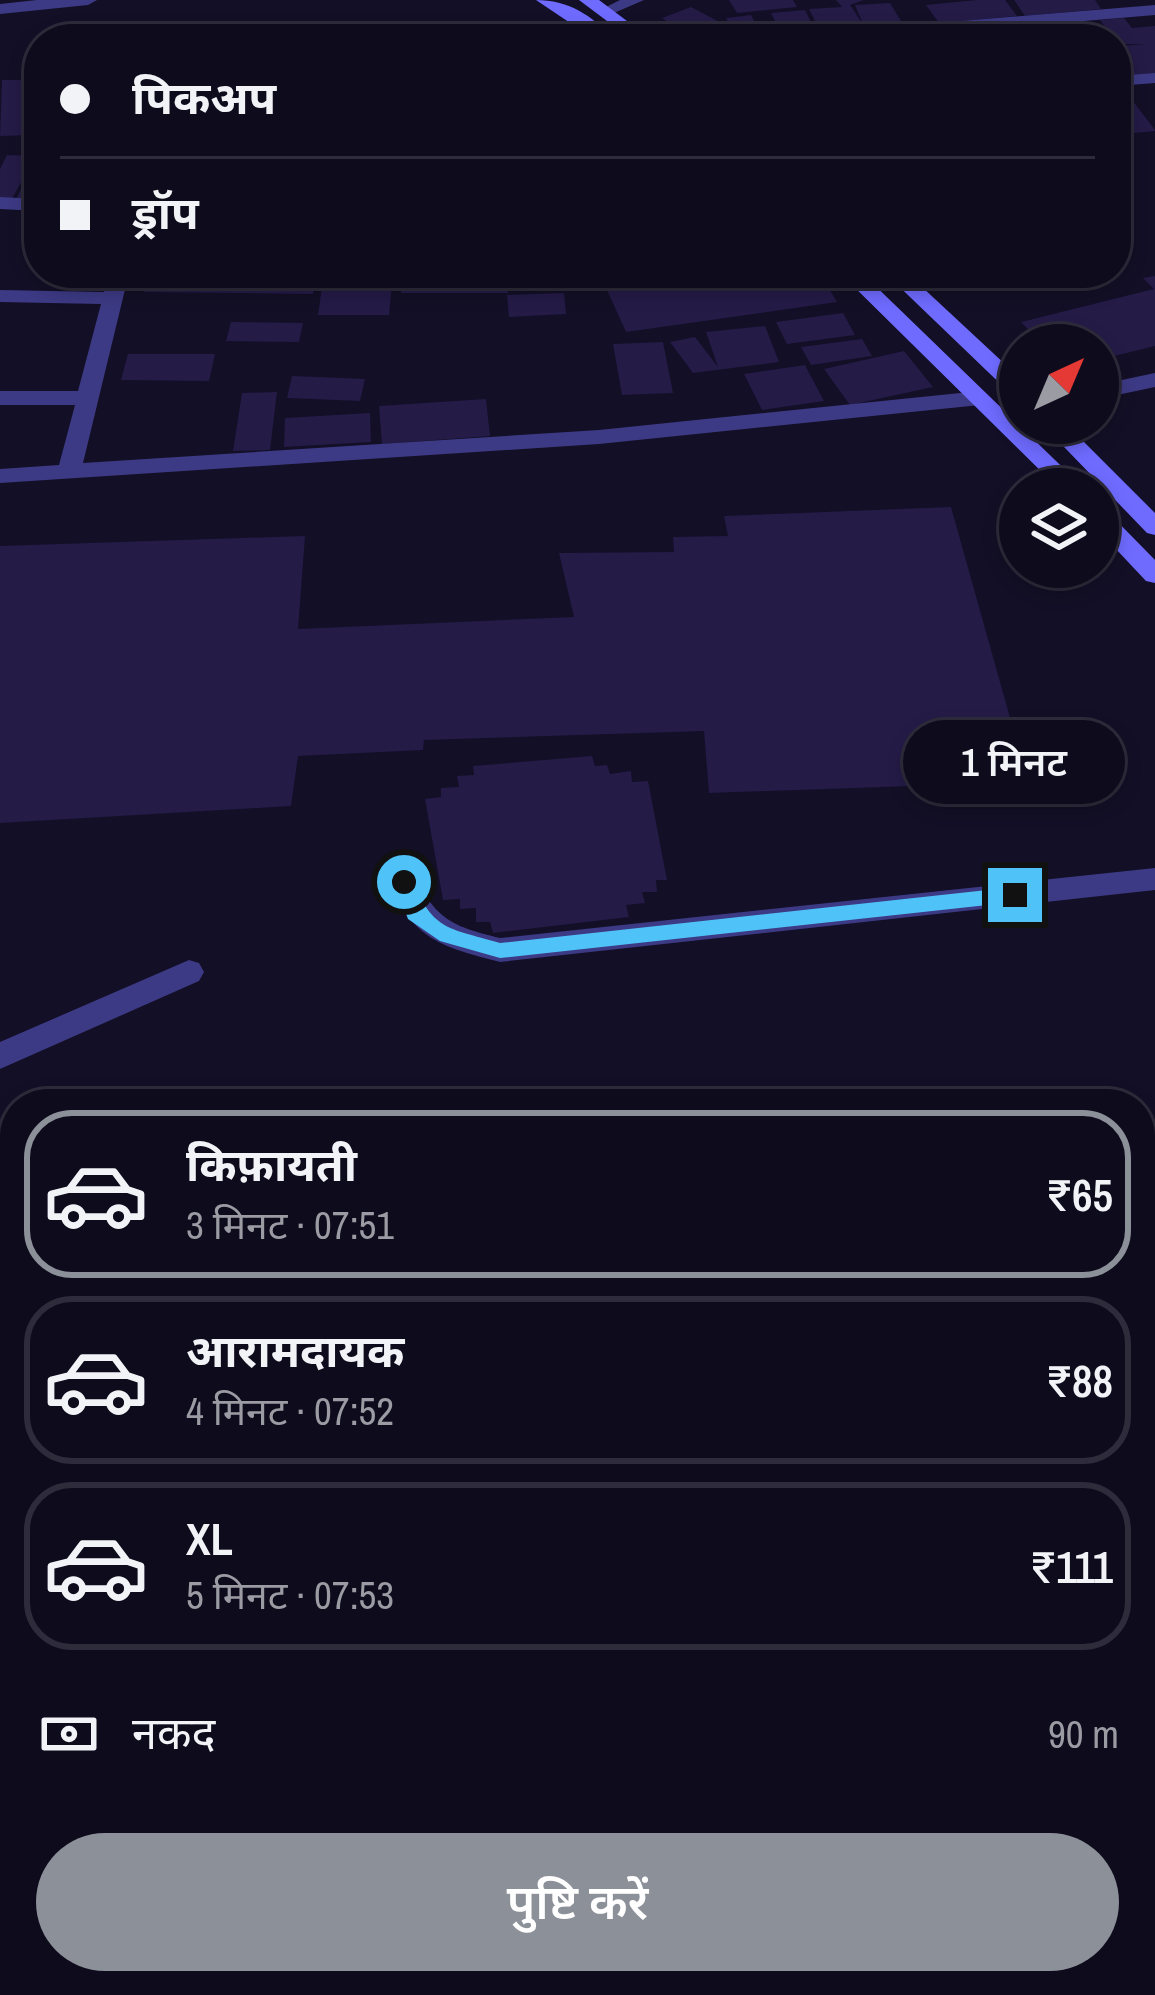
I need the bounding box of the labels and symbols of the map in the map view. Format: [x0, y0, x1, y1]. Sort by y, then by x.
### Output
north arrow [999, 324, 1119, 444]
callout: 1 मिनट [904, 721, 1126, 805]
route start [377, 855, 431, 909]
route end [988, 868, 1042, 922]

